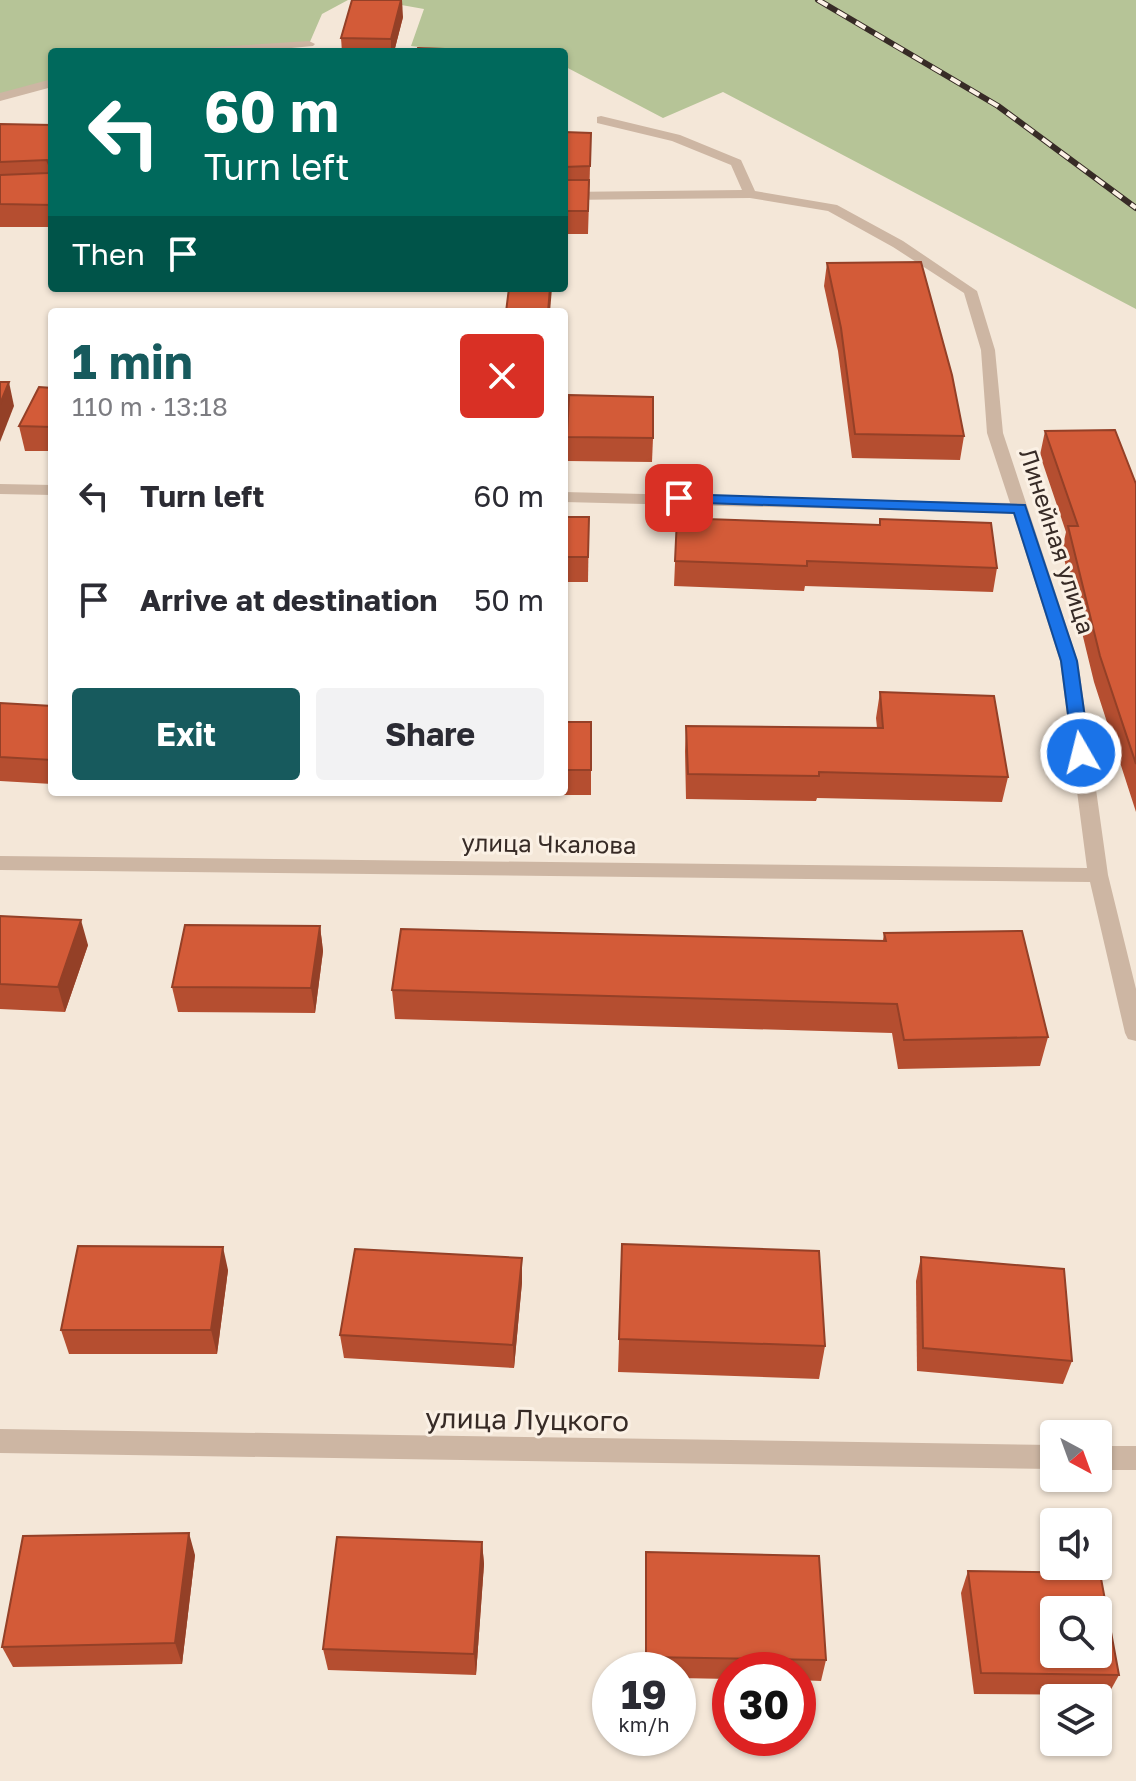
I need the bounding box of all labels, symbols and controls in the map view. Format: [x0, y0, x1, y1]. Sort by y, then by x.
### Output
text: 60 m [204, 77, 339, 144]
icon: left [72, 80, 176, 184]
text: Turn left [204, 145, 350, 188]
icon: arrive [161, 232, 205, 276]
text: Then [72, 236, 145, 272]
text: 1 min [72, 332, 193, 390]
button: close [460, 334, 544, 418]
text: 110 m · 13:18 [72, 391, 228, 422]
street label: Линейная улица [1014, 445, 1102, 637]
pin [645, 464, 713, 532]
icon: left [72, 474, 116, 518]
icon: arrive [657, 476, 701, 520]
text: Turn left [140, 478, 265, 514]
text: 60 m [473, 478, 544, 514]
icon: arrive [72, 578, 116, 622]
text: Arrive at destination [140, 582, 437, 618]
text: 50 m [474, 582, 544, 618]
button: Exit [72, 688, 300, 780]
button: Share [316, 688, 544, 780]
position arrow [1039, 711, 1123, 795]
street label: улица Чкалова [461, 827, 637, 859]
street label: улица Луцкого [425, 1401, 629, 1437]
north arrow [1040, 1420, 1112, 1492]
map controls [1040, 1420, 1112, 1756]
button: sound [1040, 1508, 1112, 1580]
button: search [1040, 1596, 1112, 1668]
speed limit sign: 30 [712, 1652, 816, 1756]
text: 19 [621, 1670, 667, 1718]
button: layers [1040, 1684, 1112, 1756]
text: km/h [619, 1712, 669, 1736]

